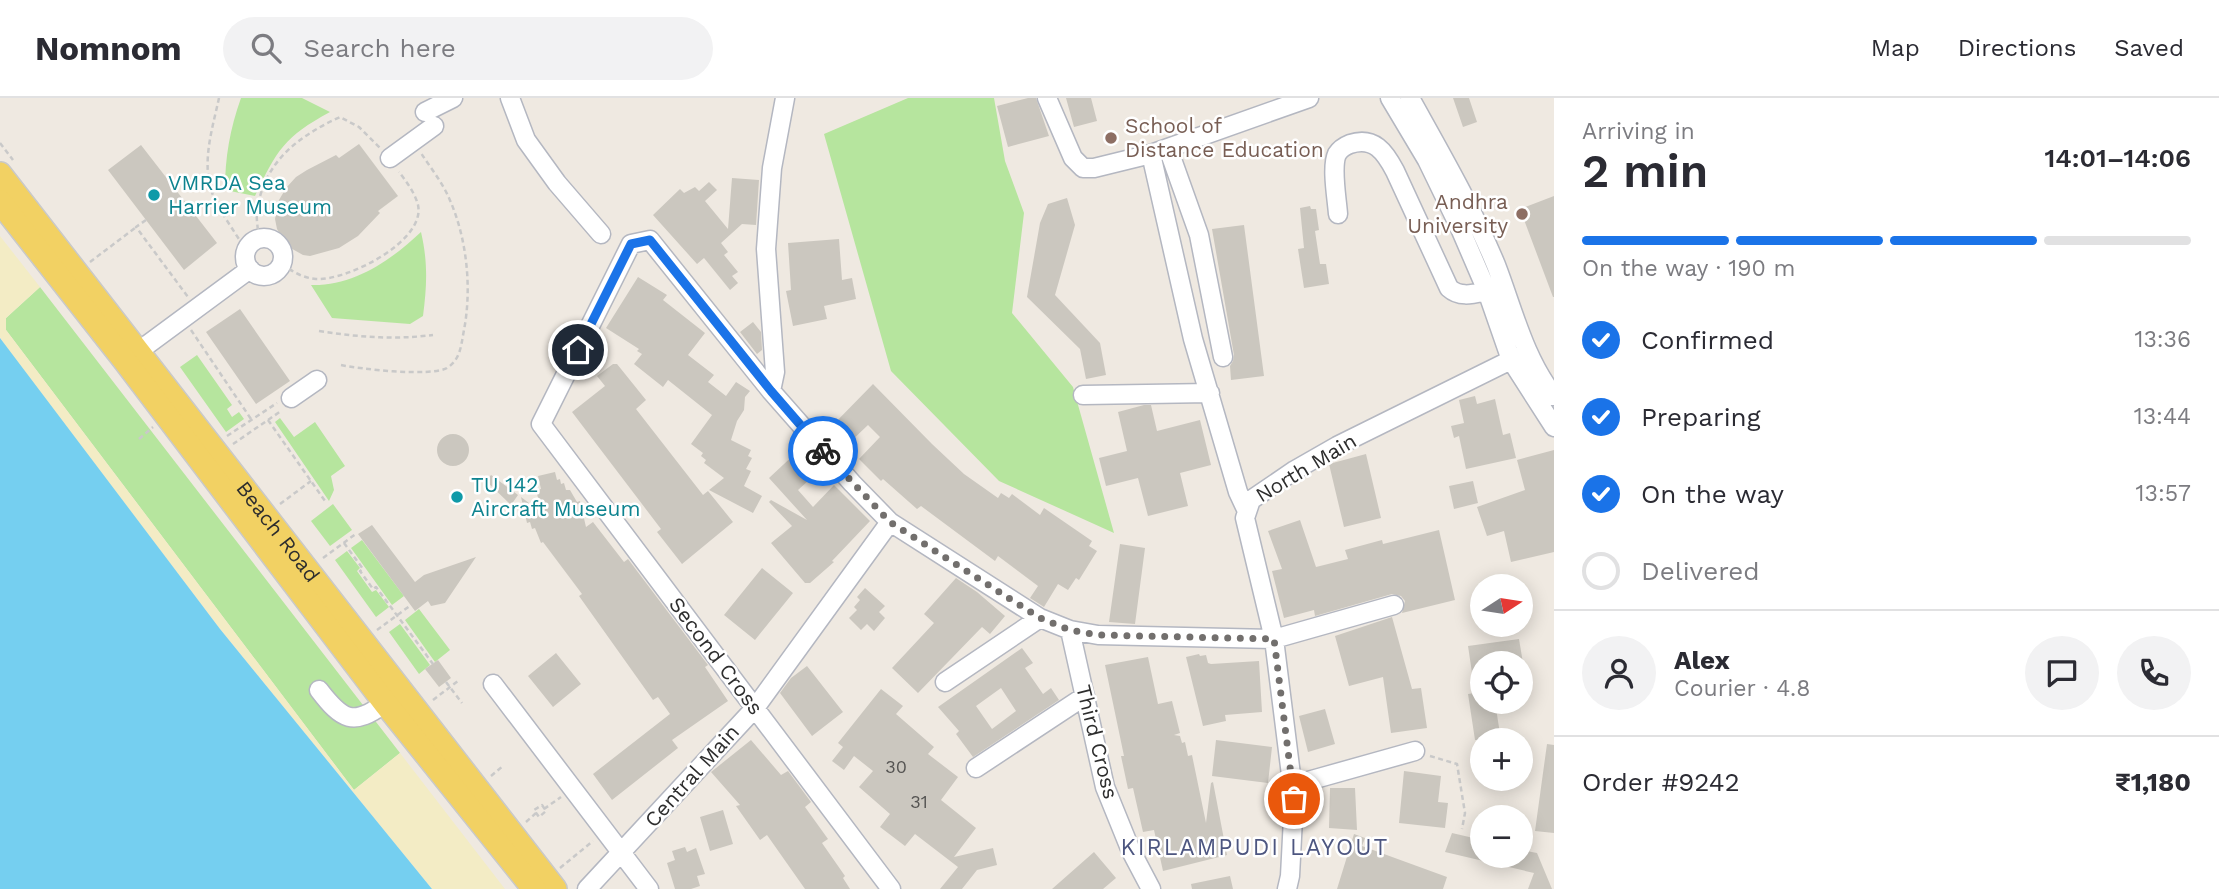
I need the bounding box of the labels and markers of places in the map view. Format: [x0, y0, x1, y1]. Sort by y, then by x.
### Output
place label: School of Distance Education [1125, 113, 1324, 162]
marker: School of Distance Education [1103, 130, 1119, 146]
place label: VMRDA Sea Harrier Museum [168, 170, 332, 219]
marker: VMRDA Sea Harrier Museum [146, 187, 162, 203]
place label: Andhra University [1407, 189, 1508, 238]
marker: Andhra University [1514, 206, 1530, 222]
pin [548, 320, 608, 380]
place label: TU 142 Aircraft Museum [471, 472, 641, 521]
marker: TU 142 Aircraft Museum [449, 489, 465, 505]
pin [1264, 769, 1324, 829]

